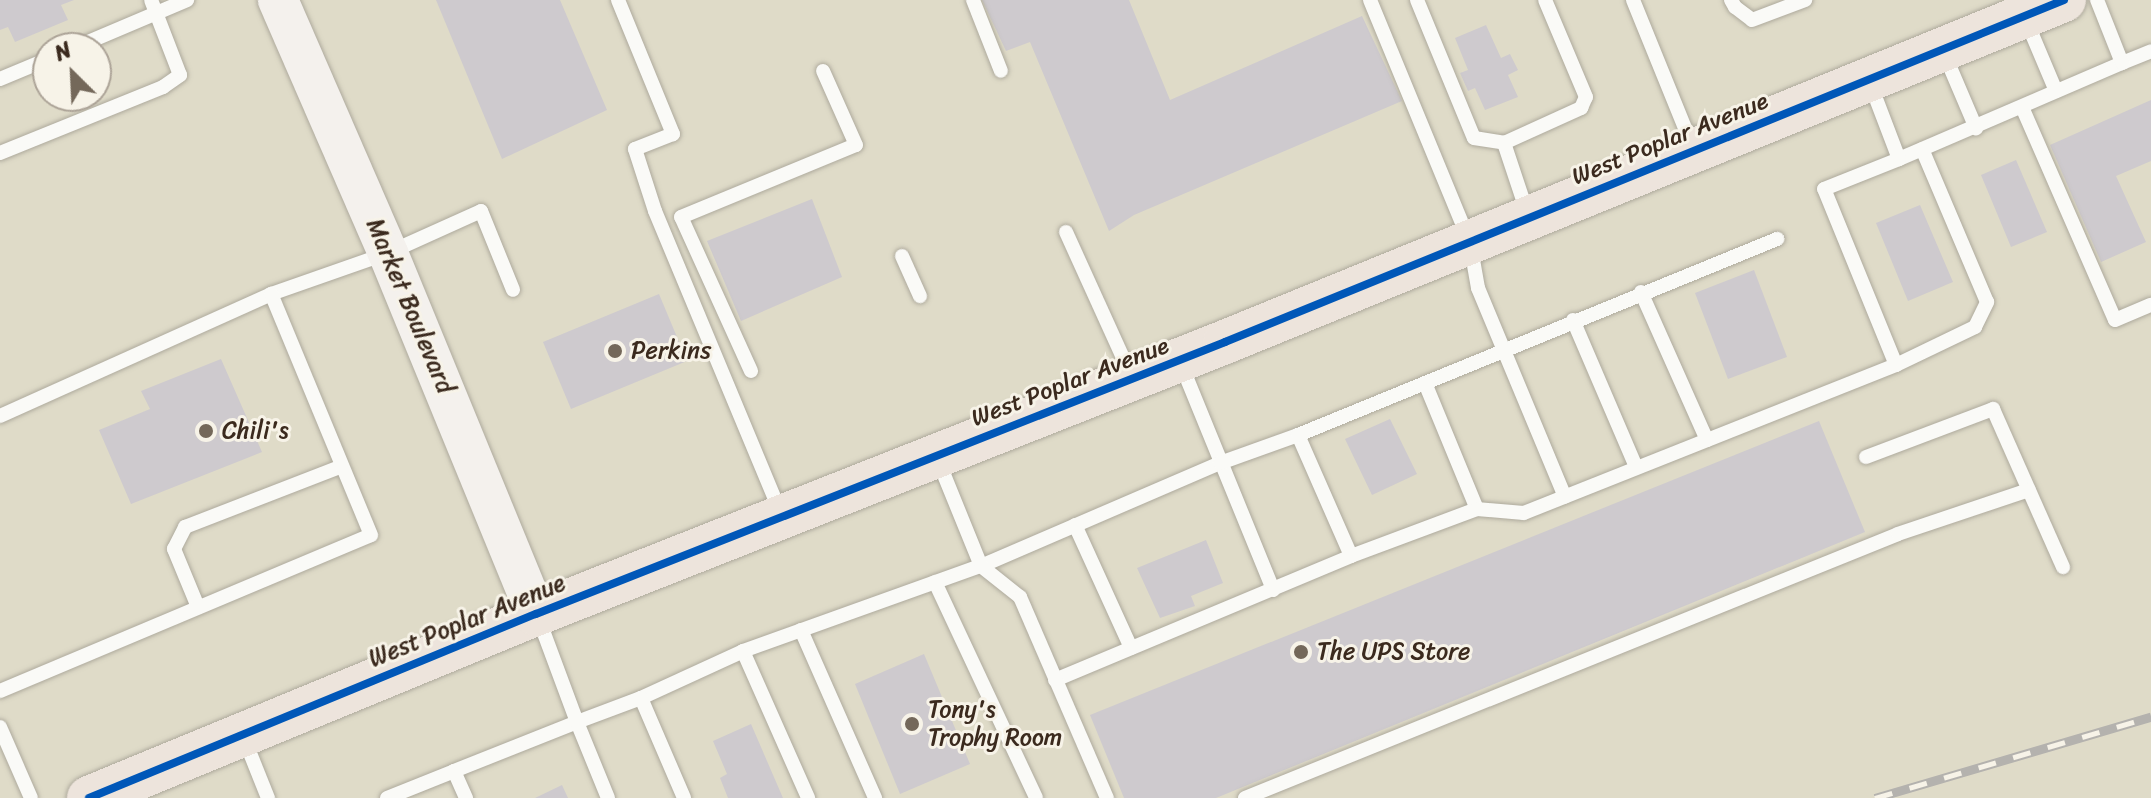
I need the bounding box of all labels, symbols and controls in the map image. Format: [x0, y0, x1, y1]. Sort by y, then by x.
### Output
text: N [48, 31, 78, 72]
north arrow [32, 32, 112, 112]
street label: West Poplar Avenue [1567, 86, 1773, 192]
street label: Market Boulevard [360, 214, 460, 398]
street label: West Poplar Avenue [967, 331, 1173, 433]
place label: Perkins [631, 337, 711, 365]
marker: Perkins [606, 342, 624, 360]
place label: Chili's [222, 417, 288, 445]
marker: Chili's [197, 422, 215, 440]
street label: West Poplar Avenue [364, 568, 570, 674]
place label: The UPS Store [1317, 638, 1473, 666]
marker: The UPS Store [1292, 643, 1310, 661]
place label: Tony's Trophy Room [928, 696, 1063, 752]
marker: Tony's Trophy Room [903, 715, 921, 733]

